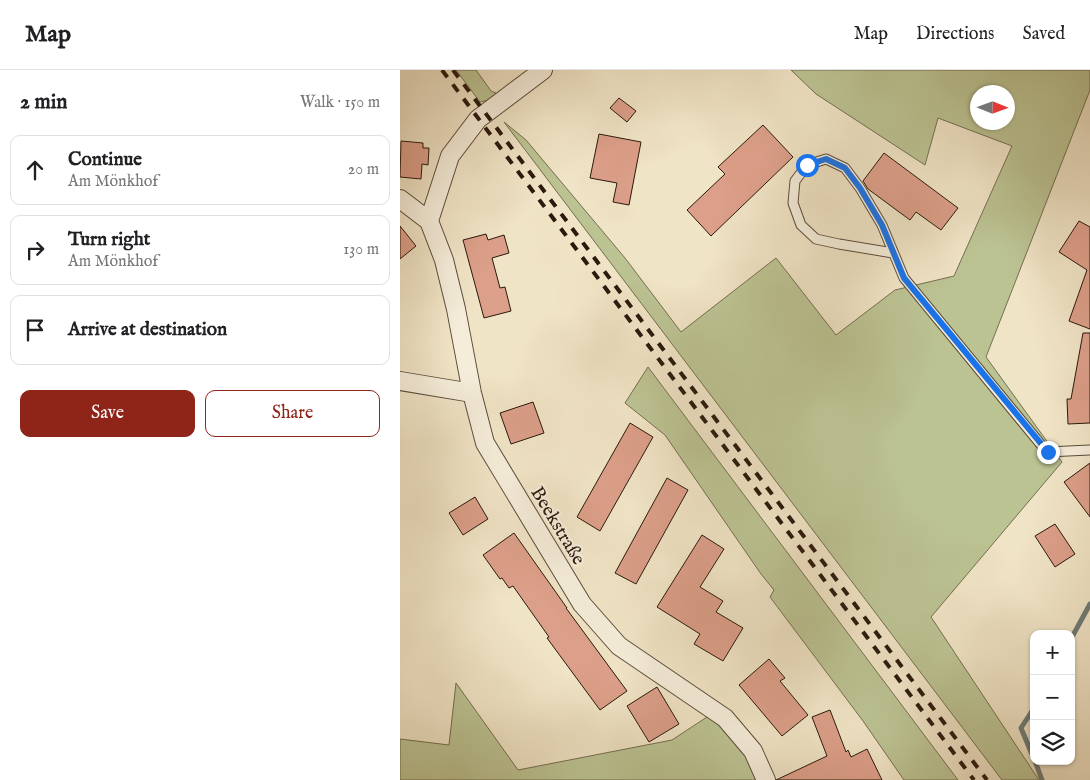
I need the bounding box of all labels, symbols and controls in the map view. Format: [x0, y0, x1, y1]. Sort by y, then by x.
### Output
text: Map [25, 19, 71, 50]
text: Map [854, 23, 888, 46]
text: Directions [916, 23, 994, 46]
text: Saved [1022, 23, 1065, 46]
north arrow [970, 85, 1015, 130]
text: 2 min [20, 89, 67, 116]
text: Walk · 150 m [300, 93, 380, 113]
text: Continue [68, 148, 142, 172]
route start [796, 154, 819, 177]
icon: ahead [21, 156, 49, 184]
text: 20 m [348, 160, 379, 180]
text: Am Mönkhof [68, 172, 158, 192]
text: Turn right [68, 228, 150, 252]
icon: right [21, 236, 49, 264]
text: 130 m [343, 240, 379, 260]
text: Am Mönkhof [68, 252, 158, 272]
icon: arrive [21, 316, 49, 344]
text: Arrive at destination [68, 318, 227, 342]
button: Save [20, 390, 195, 437]
button: Share [205, 390, 380, 437]
route end [1037, 441, 1060, 464]
street label: Beekstraße [525, 483, 590, 570]
map controls [1030, 630, 1075, 765]
button: + [1030, 630, 1075, 675]
button: − [1030, 675, 1075, 720]
button: layers [1030, 720, 1075, 765]

